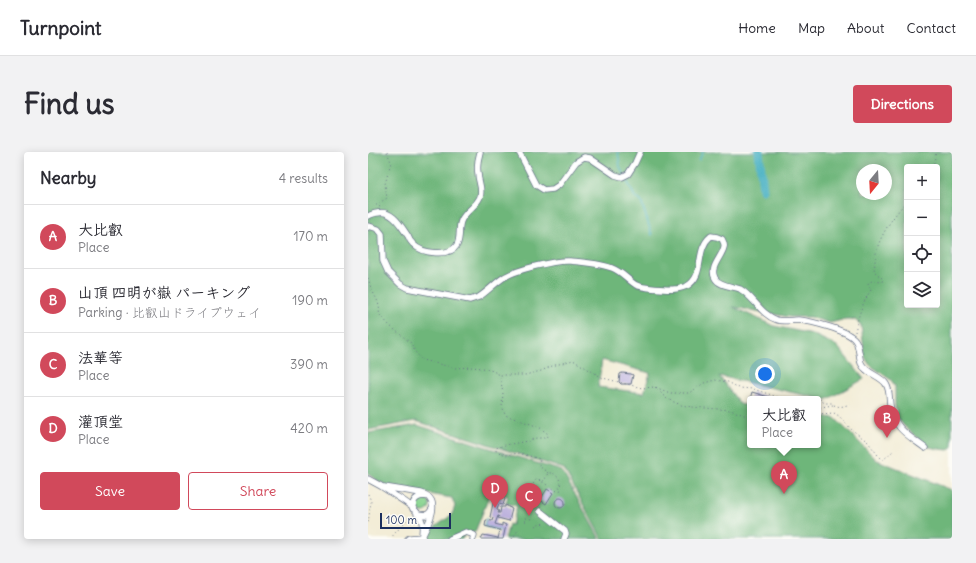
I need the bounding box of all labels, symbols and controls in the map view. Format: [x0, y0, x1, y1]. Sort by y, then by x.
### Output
text: Turnpoint [20, 16, 101, 40]
text: Home [738, 19, 776, 37]
text: Map [798, 19, 825, 37]
text: About [847, 19, 885, 37]
text: Contact [907, 19, 956, 37]
button: Directions [853, 85, 952, 123]
text: Find us [24, 86, 115, 122]
north arrow [856, 164, 892, 200]
map controls [904, 164, 940, 308]
button: + [904, 164, 940, 200]
text: Nearby [40, 167, 96, 189]
text: 4 results [279, 170, 328, 187]
button: − [904, 200, 940, 236]
text: 大比叡 [78, 220, 123, 239]
text: A [49, 228, 57, 245]
text: 170 m [293, 228, 328, 245]
button: locate [904, 236, 940, 272]
text: Place [78, 239, 109, 256]
button: layers [904, 272, 940, 308]
text: 山頂 四明が嶽 パーキング [78, 283, 250, 302]
text: B [49, 292, 57, 309]
text: 190 m [292, 292, 328, 309]
text: Parking · 比叡山ドライブウェイ [78, 304, 261, 321]
text: 法華等 [78, 348, 123, 367]
text: C [49, 356, 57, 373]
text: 390 m [290, 356, 328, 373]
your location [755, 364, 775, 384]
text: Place [78, 367, 109, 384]
popup [747, 396, 821, 448]
text: 大比叡 [761, 405, 807, 424]
pin: B [874, 405, 900, 438]
text: 灌頂堂 [78, 412, 123, 431]
text: D [48, 420, 58, 437]
text: 420 m [290, 420, 328, 437]
text: Place [761, 424, 793, 441]
text: Place [78, 431, 109, 448]
pin: A [771, 461, 797, 494]
button: Save [40, 472, 180, 510]
button: Share [188, 472, 328, 510]
pin: D [482, 475, 508, 508]
pin: C [516, 483, 542, 516]
scale bar [380, 511, 451, 530]
text: 100 m [386, 513, 417, 527]

